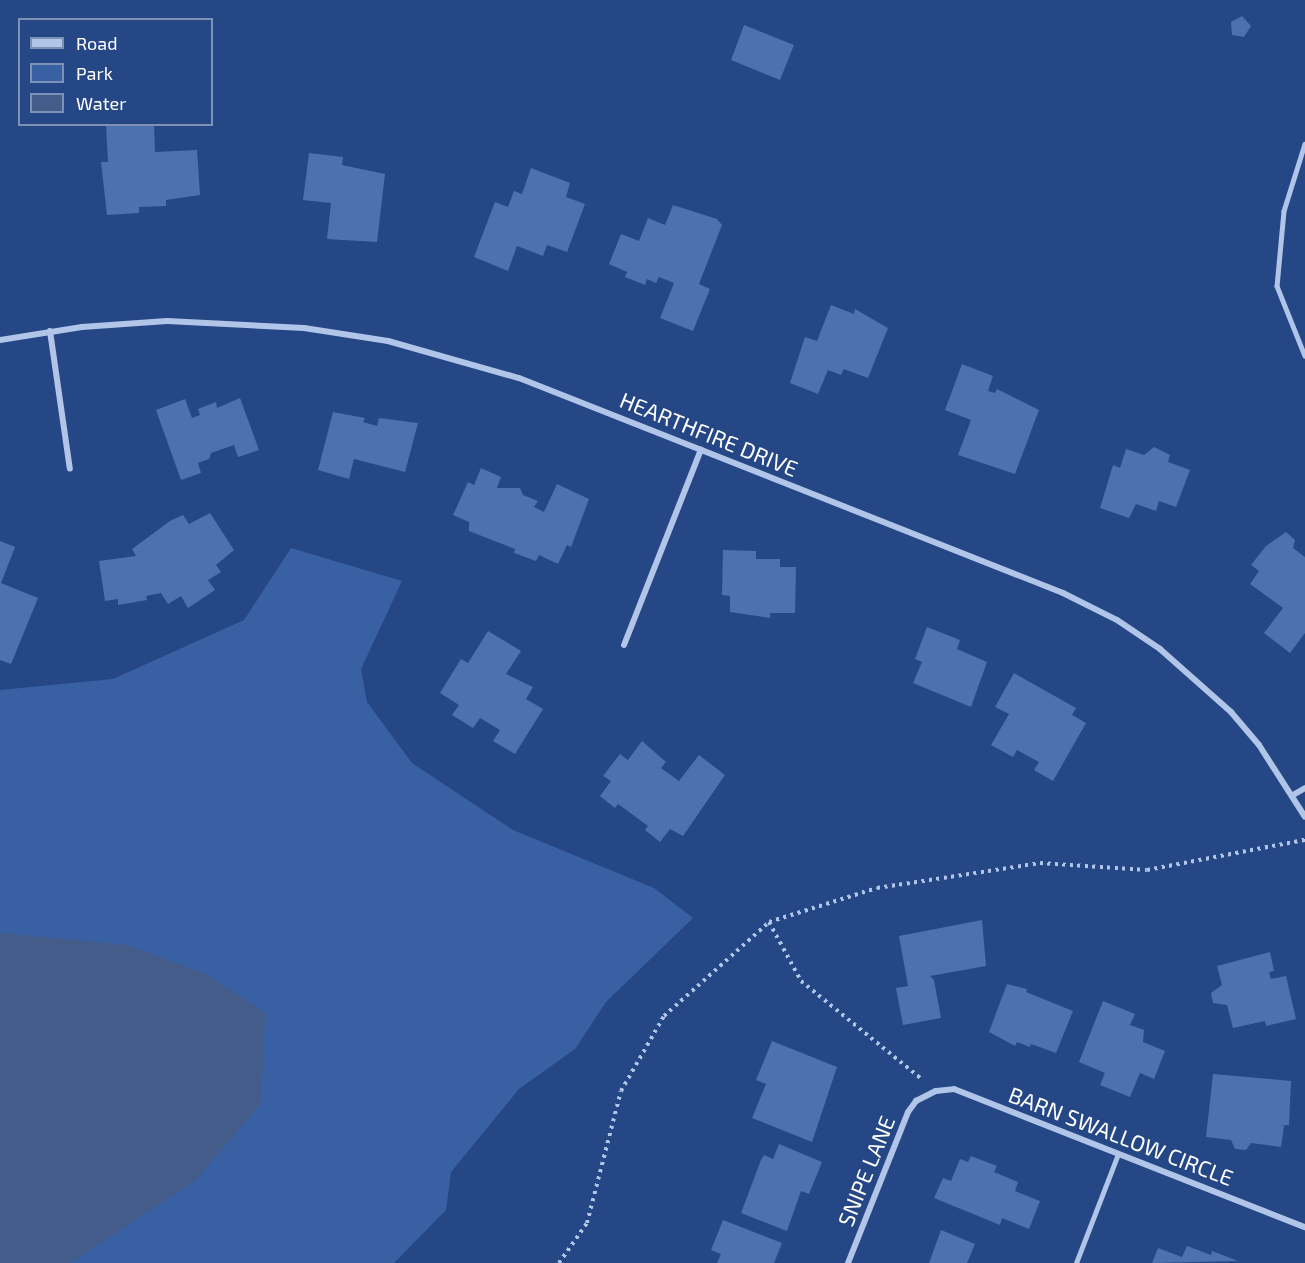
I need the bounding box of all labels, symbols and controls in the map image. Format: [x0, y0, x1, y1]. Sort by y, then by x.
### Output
legend [18, 18, 213, 126]
text: Road [76, 32, 117, 54]
text: Park [76, 62, 113, 84]
text: Water [76, 92, 126, 114]
street label: HEARTHFIRE DRIVE [616, 386, 802, 482]
street label: BARN SWALLOW CIRCLE [1005, 1081, 1237, 1191]
street label: SNIPE LANE [832, 1112, 900, 1230]

